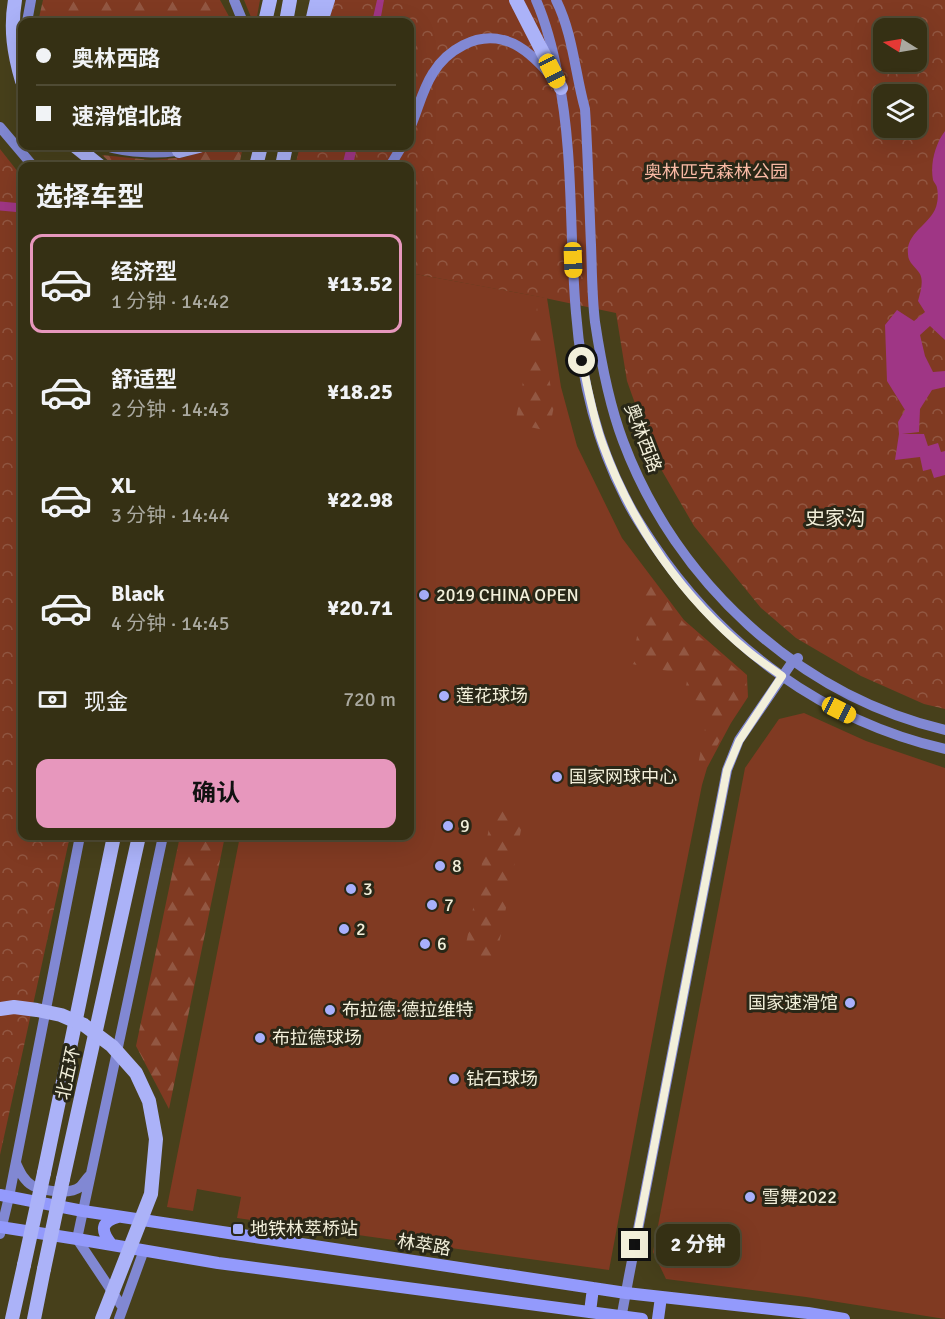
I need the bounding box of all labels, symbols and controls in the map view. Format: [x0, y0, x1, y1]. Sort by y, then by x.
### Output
north arrow [873, 18, 927, 72]
map controls [873, 18, 927, 138]
text: 奥林西路 [72, 45, 160, 72]
car [536, 51, 568, 91]
button: layers [873, 84, 927, 138]
text: 速滑馆北路 [72, 103, 182, 130]
park label: 奥林匹克森林公园 [644, 161, 788, 183]
text: 选择车型 [36, 181, 144, 214]
car [563, 242, 583, 278]
icon: car [39, 257, 93, 311]
text: 经济型 [111, 258, 177, 285]
text: ¥13.52 [327, 270, 393, 297]
text: 1 分钟 · 14:42 [111, 289, 230, 314]
route start [568, 347, 595, 374]
icon: car [39, 365, 93, 419]
text: 舒适型 [111, 366, 177, 393]
text: ¥18.25 [327, 378, 393, 405]
text: 2 分钟 · 14:43 [111, 397, 230, 422]
street label: 奥林西路 [620, 400, 666, 476]
text: XL [111, 472, 136, 499]
icon: car [39, 473, 93, 527]
text: ¥22.98 [327, 486, 393, 513]
text: 3 分钟 · 14:44 [111, 503, 230, 528]
district label: 史家沟 [805, 506, 865, 531]
text: Black [111, 580, 165, 607]
icon: car [39, 581, 93, 635]
place label: 2019 CHINA OPEN [436, 584, 579, 606]
marker: 2019 CHINA OPEN [417, 588, 431, 602]
text: ¥20.71 [327, 594, 393, 621]
text: 4 分钟 · 14:45 [111, 611, 230, 636]
icon: cash [36, 683, 69, 716]
place label: 莲花球场 [456, 685, 528, 707]
text: 720 m [343, 687, 396, 712]
text: 现金 [84, 688, 128, 715]
marker: 莲花球场 [437, 689, 451, 703]
car [819, 694, 859, 726]
button: 确认 [36, 759, 396, 828]
place label: 国家网球中心 [569, 766, 677, 788]
marker: 国家网球中心 [550, 770, 564, 784]
place label: 9 [460, 815, 470, 837]
marker: 9 [441, 819, 455, 833]
place label: 8 [452, 855, 462, 877]
marker: 8 [433, 859, 447, 873]
place label: 3 [363, 878, 373, 900]
marker: 3 [344, 882, 358, 896]
place label: 7 [444, 894, 454, 916]
marker: 7 [425, 898, 439, 912]
place label: 2 [356, 918, 366, 940]
marker: 2 [337, 922, 351, 936]
place label: 6 [437, 933, 447, 955]
marker: 6 [418, 937, 432, 951]
place label: 国家速滑馆 [748, 992, 838, 1014]
marker: 国家速滑馆 [843, 996, 857, 1010]
place label: 布拉德·德拉维特 [342, 999, 473, 1021]
marker: 布拉德·德拉维特 [323, 1003, 337, 1017]
place label: 布拉德球场 [272, 1027, 362, 1049]
marker: 布拉德球场 [253, 1031, 267, 1045]
street label: 北五环 [52, 1044, 84, 1102]
place label: 钻石球场 [466, 1068, 538, 1090]
marker: 钻石球场 [447, 1072, 461, 1086]
place label: 雪舞2022 [762, 1186, 837, 1208]
marker: 雪舞2022 [743, 1190, 757, 1204]
place label: 地铁林萃桥站 [250, 1218, 358, 1240]
marker: 地铁林萃桥站 [231, 1222, 245, 1236]
callout: 2 分钟 [656, 1224, 740, 1266]
street label: 林萃路 [396, 1230, 452, 1260]
route end [621, 1231, 648, 1258]
text: 2 分钟 [670, 1232, 726, 1257]

